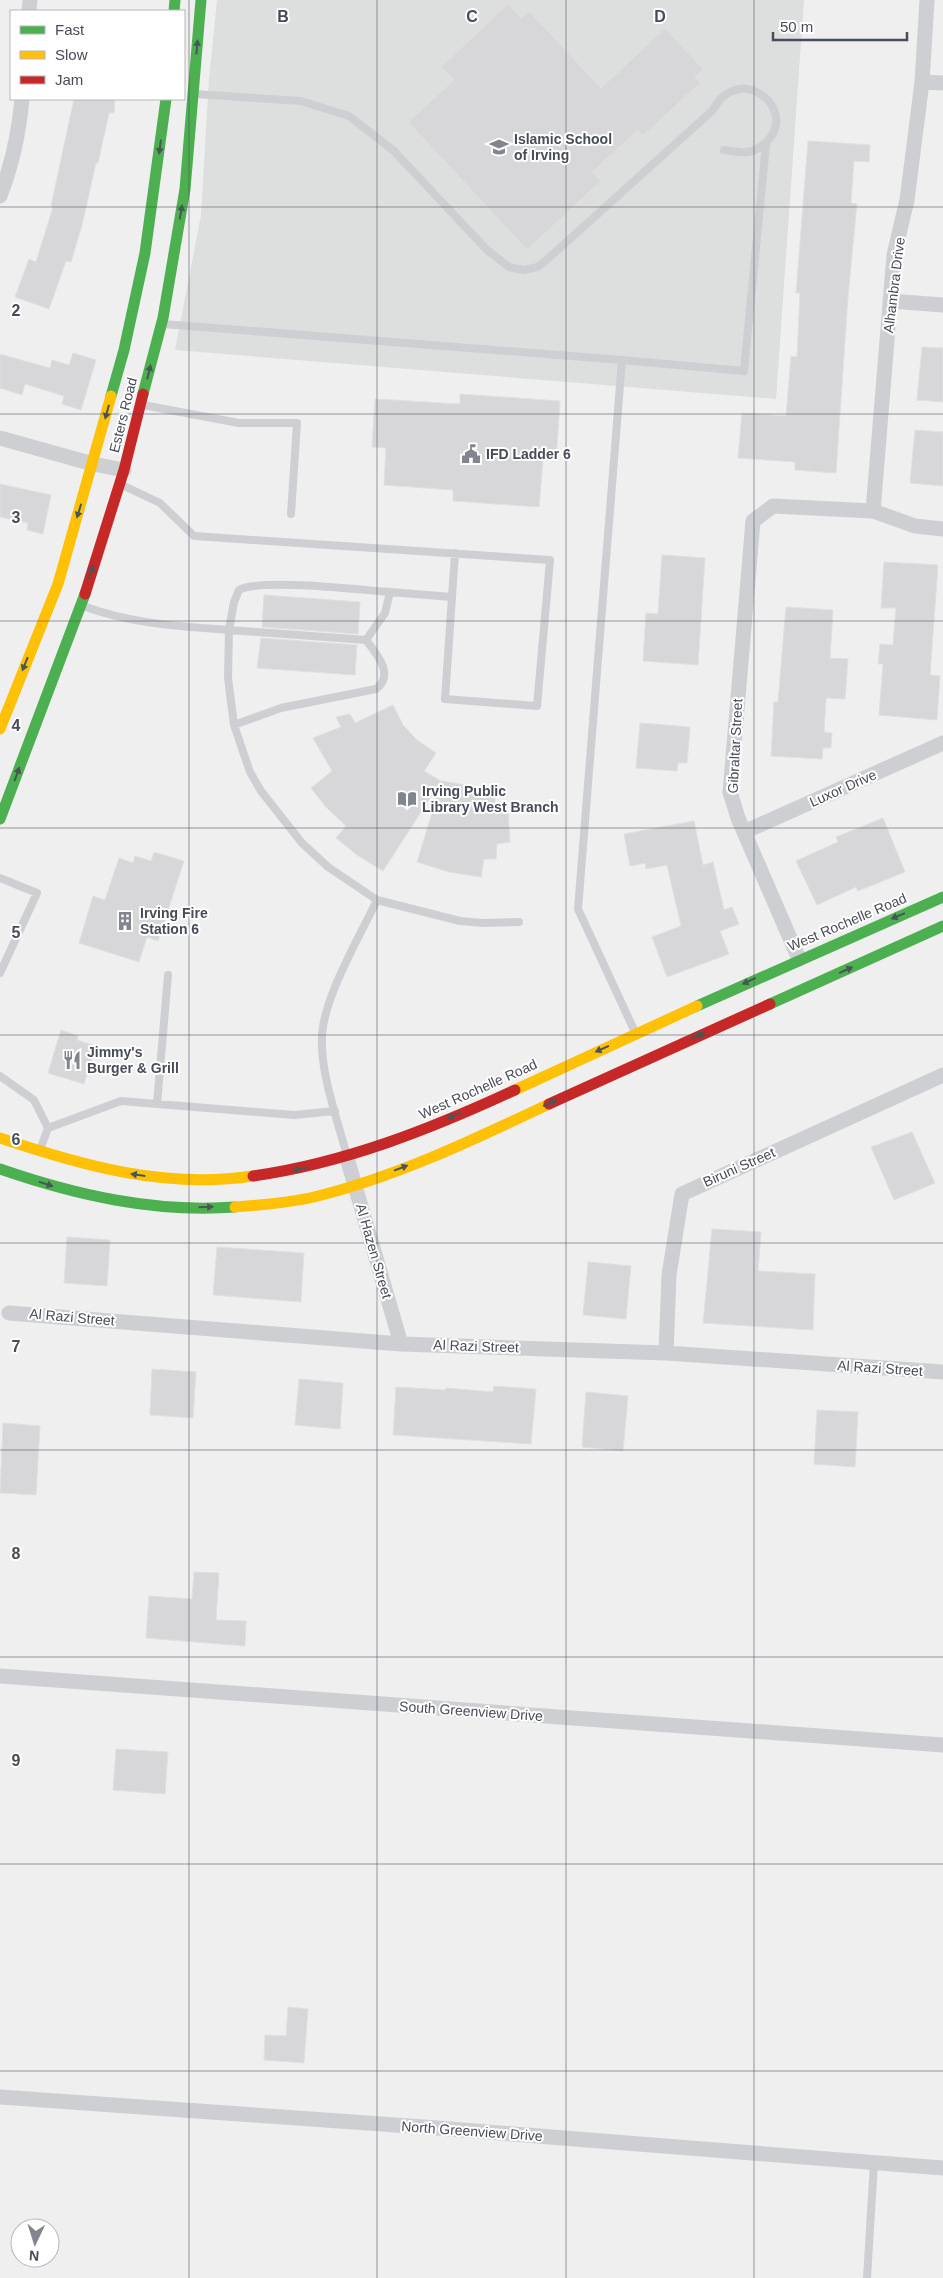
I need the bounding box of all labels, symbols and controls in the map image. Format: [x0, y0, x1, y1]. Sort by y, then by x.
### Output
text: B [277, 8, 289, 25]
text: C [466, 8, 478, 25]
text: D [654, 8, 666, 25]
legend [10, 10, 185, 100]
scale bar [773, 10, 907, 42]
text: 50 m [780, 18, 813, 35]
text: Fast [55, 21, 85, 38]
one-way arrow [193, 39, 201, 55]
text: Slow [55, 46, 88, 63]
text: Jam [55, 71, 83, 88]
place label: Islamic School of Irving [514, 131, 612, 163]
school or university icon: Islamic School of Irving [488, 136, 510, 158]
one-way arrow [156, 139, 164, 155]
one-way arrow [177, 204, 185, 220]
street label: Alhambra Drive [880, 236, 908, 334]
text: 2 [12, 302, 21, 319]
one-way arrow [145, 364, 153, 379]
street label: Esters Road [106, 376, 140, 454]
one-way arrow [103, 405, 111, 420]
public building icon: IFD Ladder 6 [460, 443, 482, 465]
place label: IFD Ladder 6 [486, 446, 571, 462]
one-way arrow [75, 503, 83, 518]
text: 3 [12, 509, 21, 526]
one-way arrow [88, 564, 96, 579]
one-way arrow [21, 657, 29, 672]
street label: Gibraltar Street [725, 698, 745, 794]
text: 4 [12, 717, 21, 734]
one-way arrow [14, 766, 21, 781]
street label: Luxor Drive [807, 766, 879, 810]
place label: Irving Public Library West Branch [422, 783, 559, 815]
library icon: Irving Public Library West Branch [396, 788, 418, 810]
street label: West Rochelle Road [785, 890, 909, 954]
place label: Irving Fire Station 6 [140, 905, 208, 937]
building icon: Irving Fire Station 6 [114, 910, 136, 932]
one-way arrow [891, 913, 905, 921]
text: 5 [12, 924, 21, 941]
one-way arrow [839, 965, 853, 973]
one-way arrow [742, 978, 756, 986]
one-way arrow [691, 1032, 705, 1040]
place label: Jimmy's Burger & Grill [87, 1044, 179, 1076]
one-way arrow [595, 1045, 609, 1053]
restaurant icon: Jimmy's Burger & Grill [61, 1049, 83, 1071]
street label: West Rochelle Road [417, 1056, 539, 1122]
one-way arrow [543, 1099, 557, 1107]
one-way arrow [447, 1113, 461, 1121]
text: 6 [12, 1131, 21, 1148]
street label: Biruni Street [701, 1144, 778, 1190]
one-way arrow [393, 1164, 408, 1171]
one-way arrow [292, 1165, 307, 1173]
one-way arrow [130, 1171, 146, 1179]
one-way arrow [39, 1181, 54, 1189]
street label: Al Hazen Street [353, 1202, 395, 1300]
one-way arrow [199, 1203, 215, 1211]
street label: Al Razi Street [29, 1305, 115, 1329]
street label: Al Razi Street [433, 1337, 519, 1355]
text: 7 [12, 1338, 21, 1355]
street label: Al Razi Street [837, 1357, 923, 1379]
text: 8 [12, 1545, 21, 1562]
street label: South Greenview Drive [399, 1698, 544, 1724]
text: 9 [12, 1752, 21, 1769]
street label: North Greenview Drive [401, 2118, 543, 2144]
north arrow [10, 2218, 60, 2268]
text: N [28, 2248, 40, 2264]

